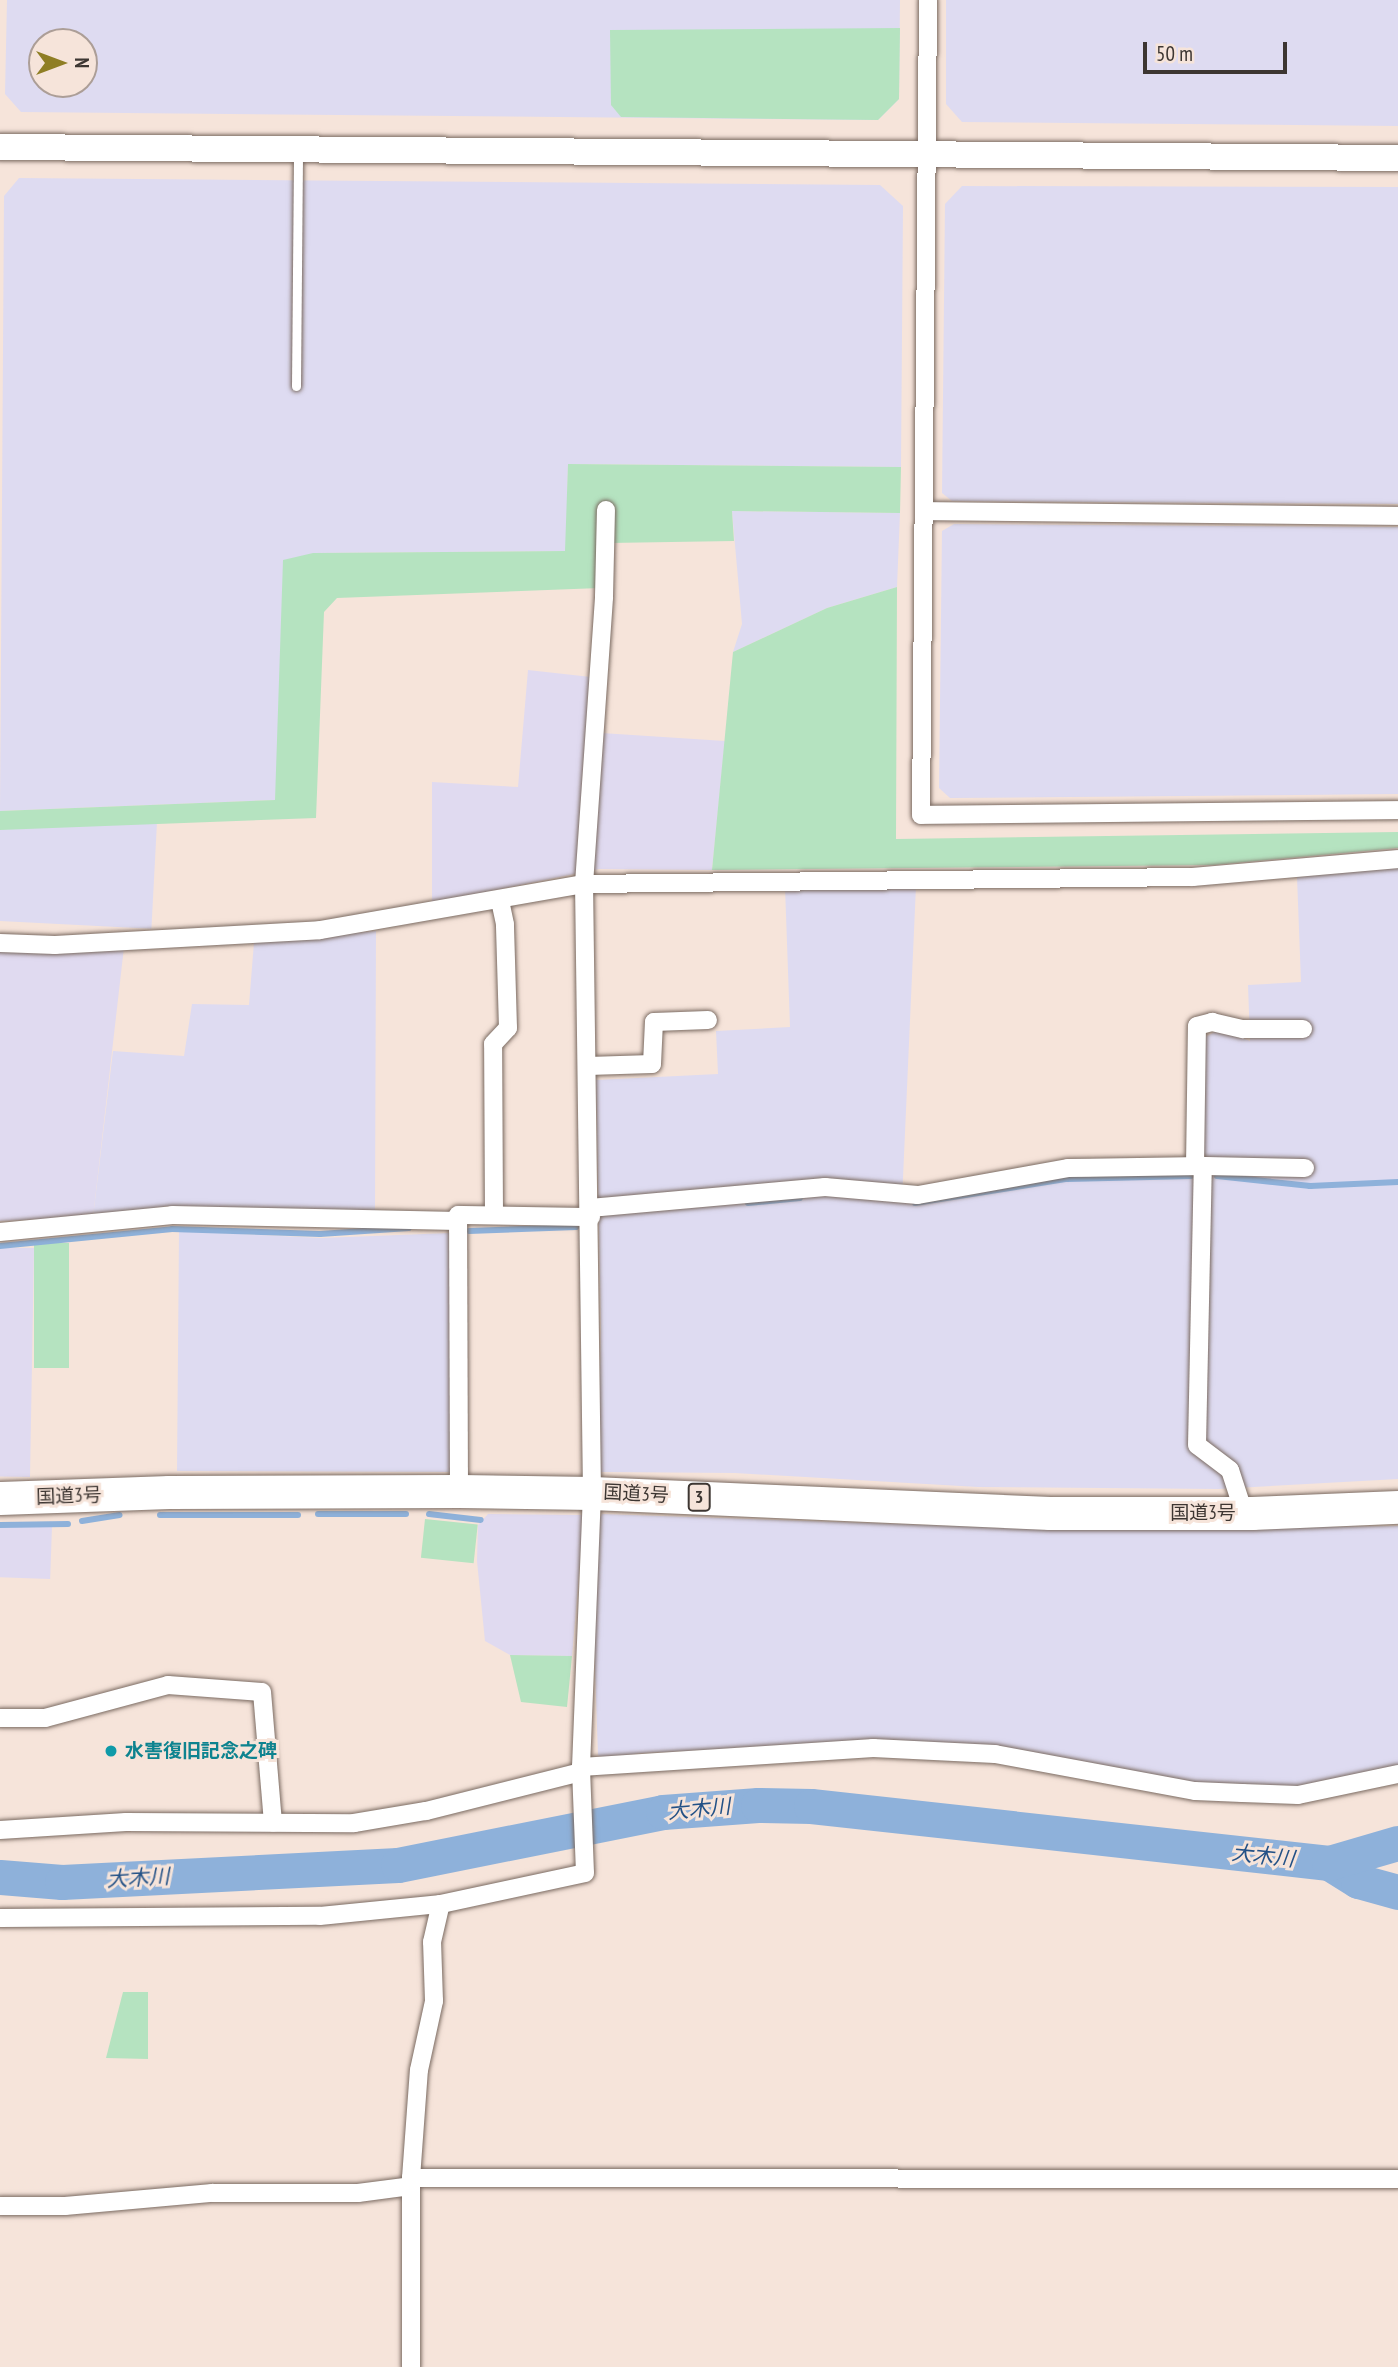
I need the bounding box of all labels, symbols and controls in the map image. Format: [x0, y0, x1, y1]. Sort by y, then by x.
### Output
north arrow [28, 28, 98, 98]
scale bar [1146, 28, 1290, 72]
text: 50 m [1156, 40, 1193, 67]
text: N [70, 58, 94, 68]
street label: 国道3号 [603, 1481, 669, 1507]
road number: 3 [687, 1482, 711, 1512]
street label: 国道3号 [36, 1483, 102, 1509]
street label: 国道3号 [1170, 1502, 1236, 1524]
place label: 水害復旧記念之碑 [125, 1740, 277, 1762]
marker: 水害復旧記念之碑 [103, 1743, 119, 1759]
water label: 大木川 [667, 1794, 731, 1824]
water label: 大木川 [1230, 1840, 1296, 1872]
water label: 大木川 [106, 1864, 170, 1892]

